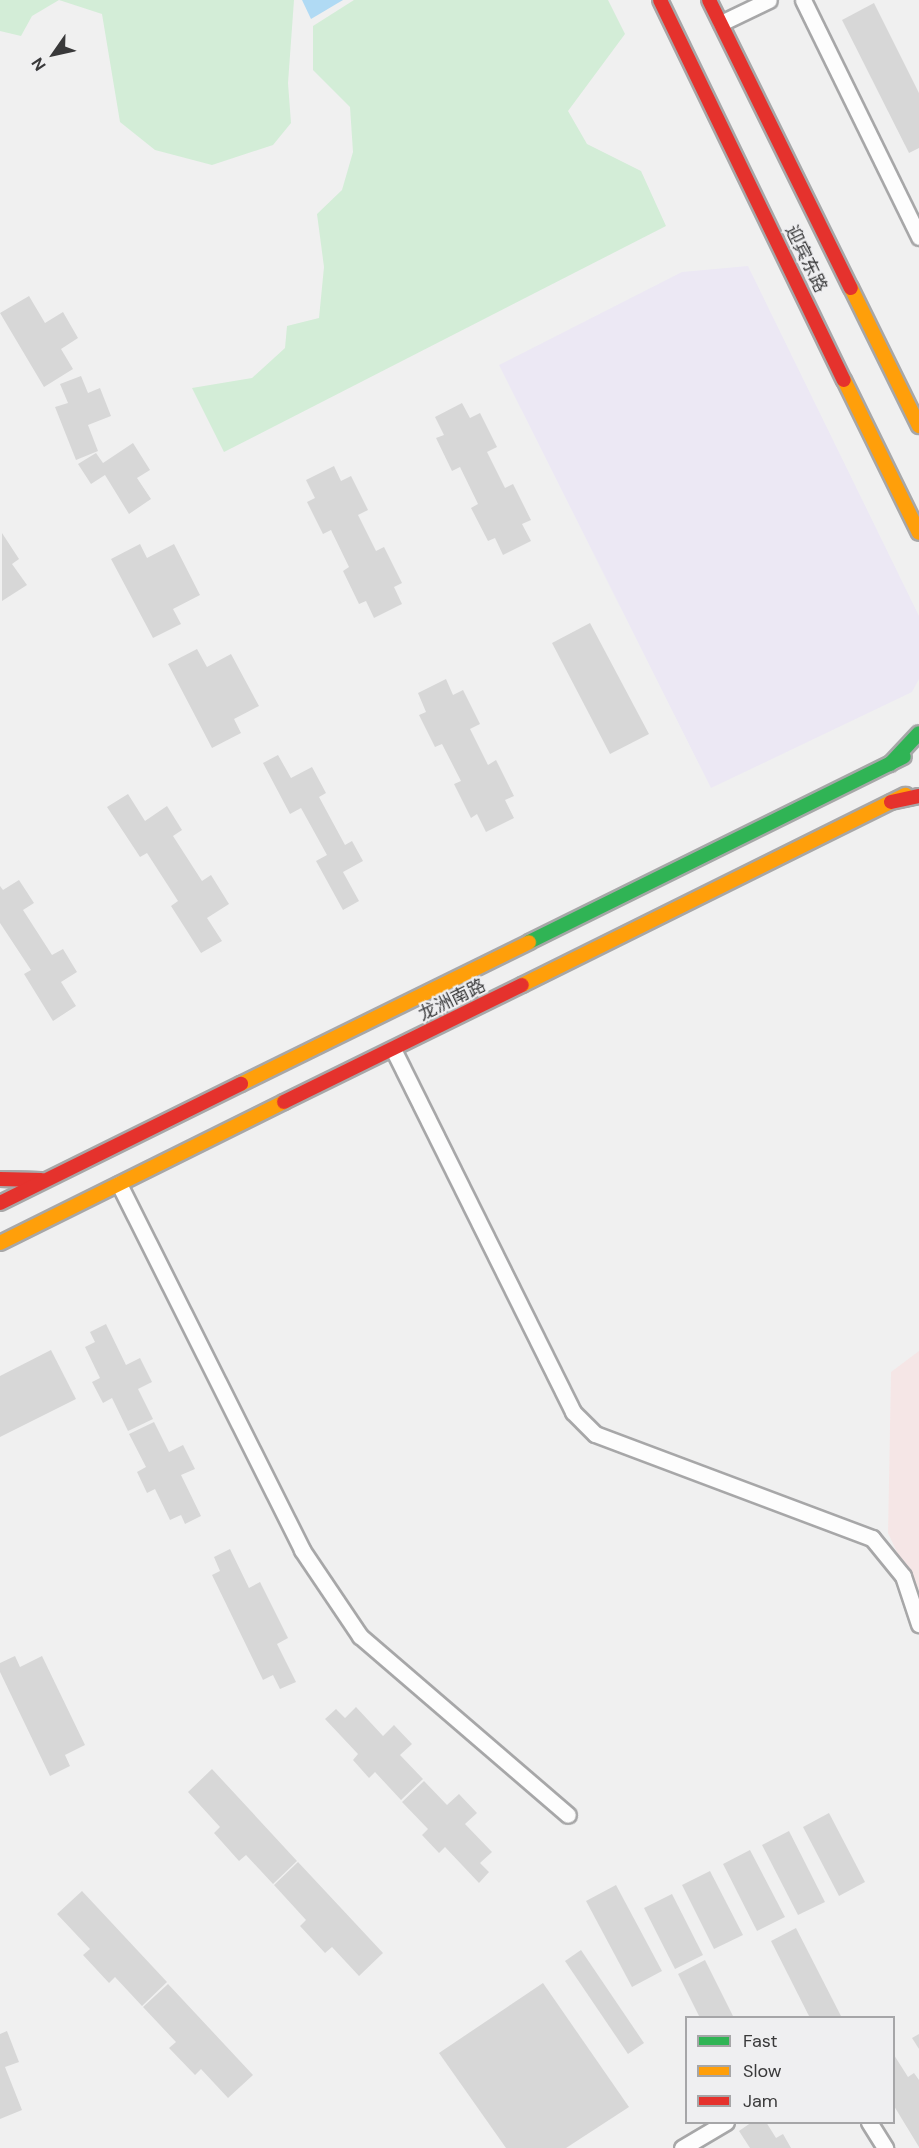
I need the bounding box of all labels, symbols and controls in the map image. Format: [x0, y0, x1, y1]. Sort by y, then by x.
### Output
north arrow [24, 24, 84, 84]
text: N [27, 54, 51, 75]
street label: 迎宾东路 [781, 222, 831, 296]
street label: 龙洲南路 [415, 975, 489, 1025]
legend [685, 2016, 895, 2124]
text: Fast [743, 2029, 778, 2053]
text: Slow [743, 2059, 782, 2083]
text: Jam [743, 2089, 778, 2113]

